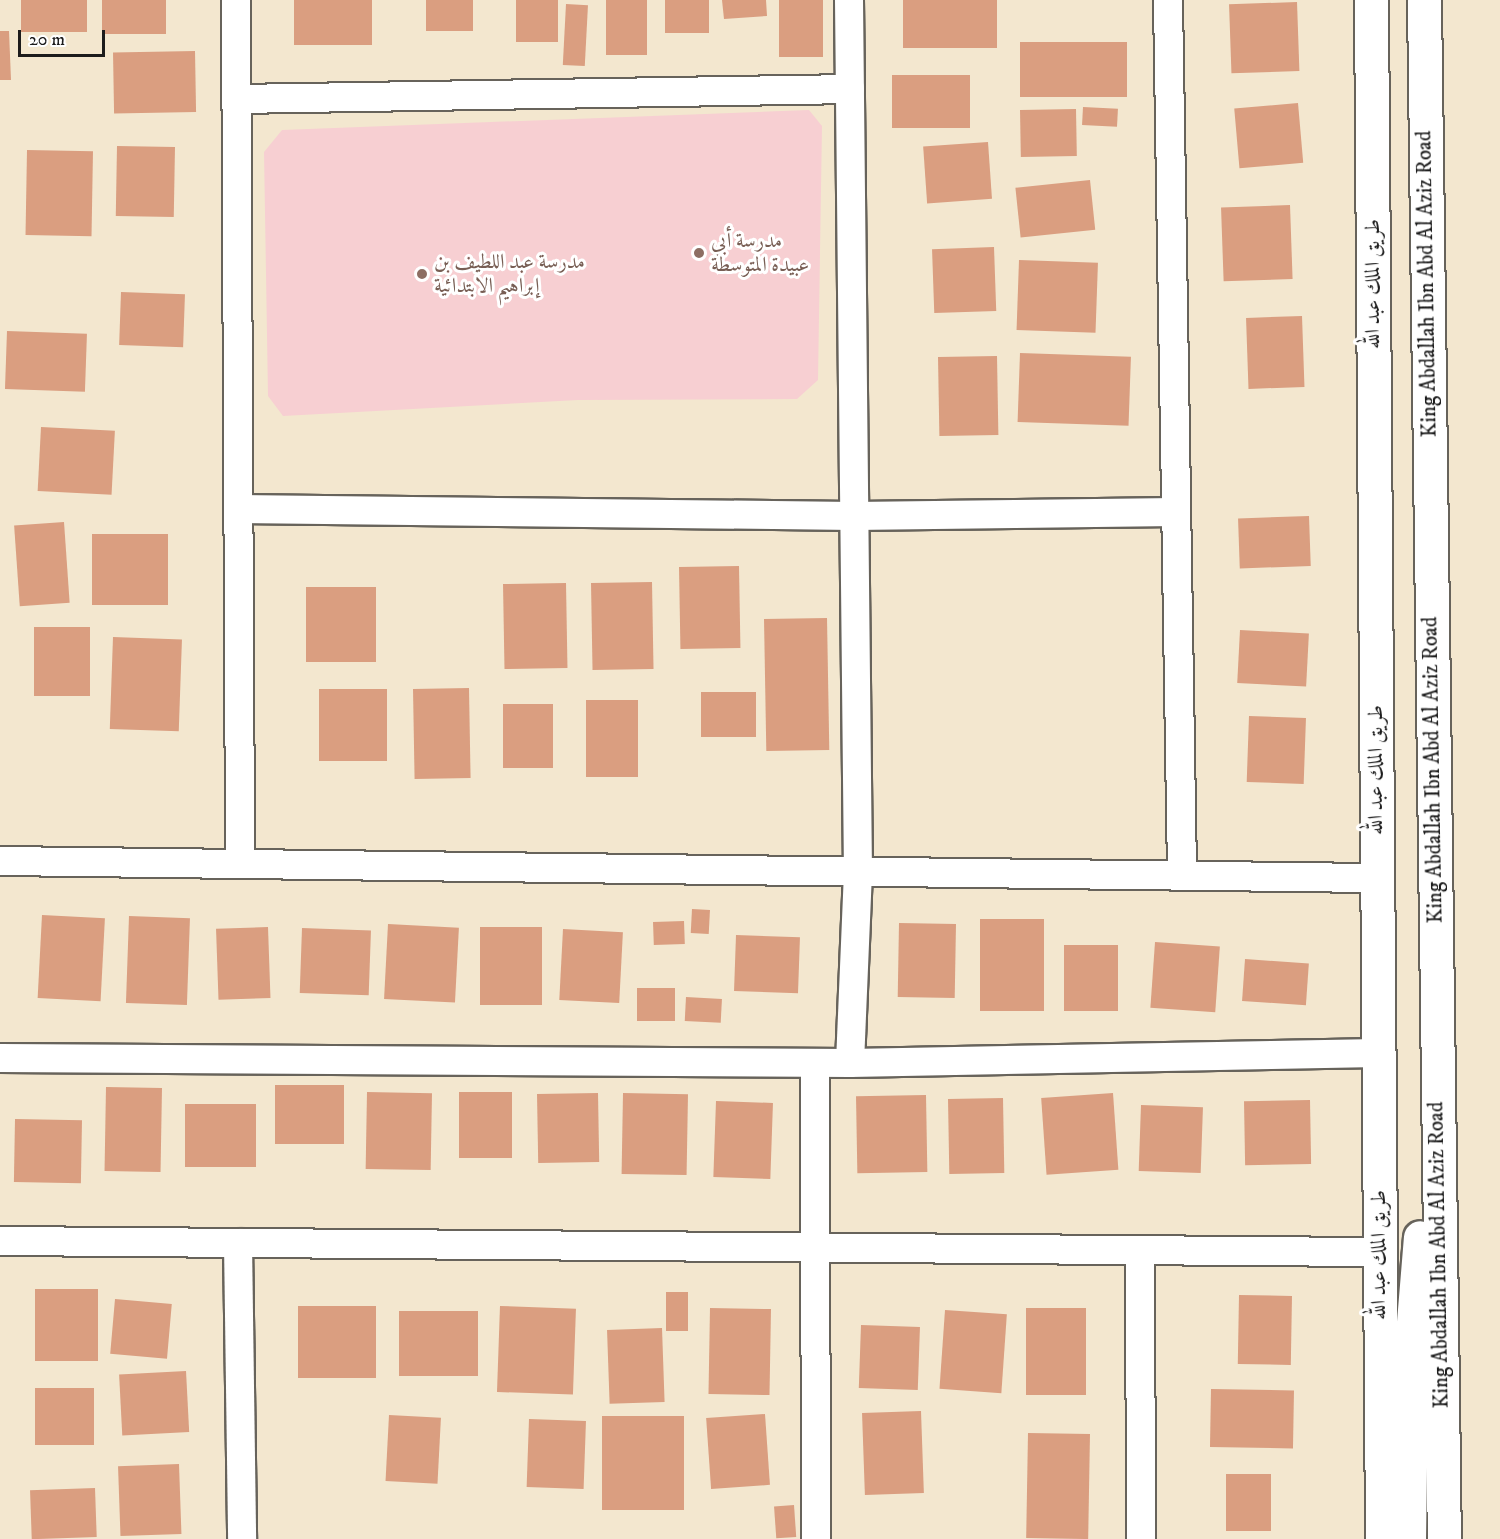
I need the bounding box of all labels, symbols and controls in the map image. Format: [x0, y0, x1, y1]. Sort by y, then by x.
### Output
scale bar [21, 18, 108, 56]
text: 20 m [29, 29, 65, 51]
street label: King Abdallah Ibn Abd Al Aziz Road [1412, 130, 1442, 438]
street label: طريق الملك عبد الله [1360, 219, 1386, 349]
place label: مدرسة أبي عبيدة المتوسطة [711, 228, 809, 278]
marker: مدرسة أبي عبيدة المتوسطة [692, 246, 706, 260]
place label: مدرسة عبد اللطيف بن إبراهيم الابتدائية [434, 249, 585, 299]
marker: مدرسة عبد اللطيف بن إبراهيم الابتدائية [415, 267, 429, 281]
street label: King Abdallah Ibn Abd Al Aziz Road [1418, 616, 1448, 924]
street label: طريق الملك عبد الله [1363, 705, 1389, 835]
street label: King Abdallah Ibn Abd Al Aziz Road [1424, 1101, 1454, 1409]
street label: طريق الملك عبد الله [1366, 1190, 1392, 1320]

